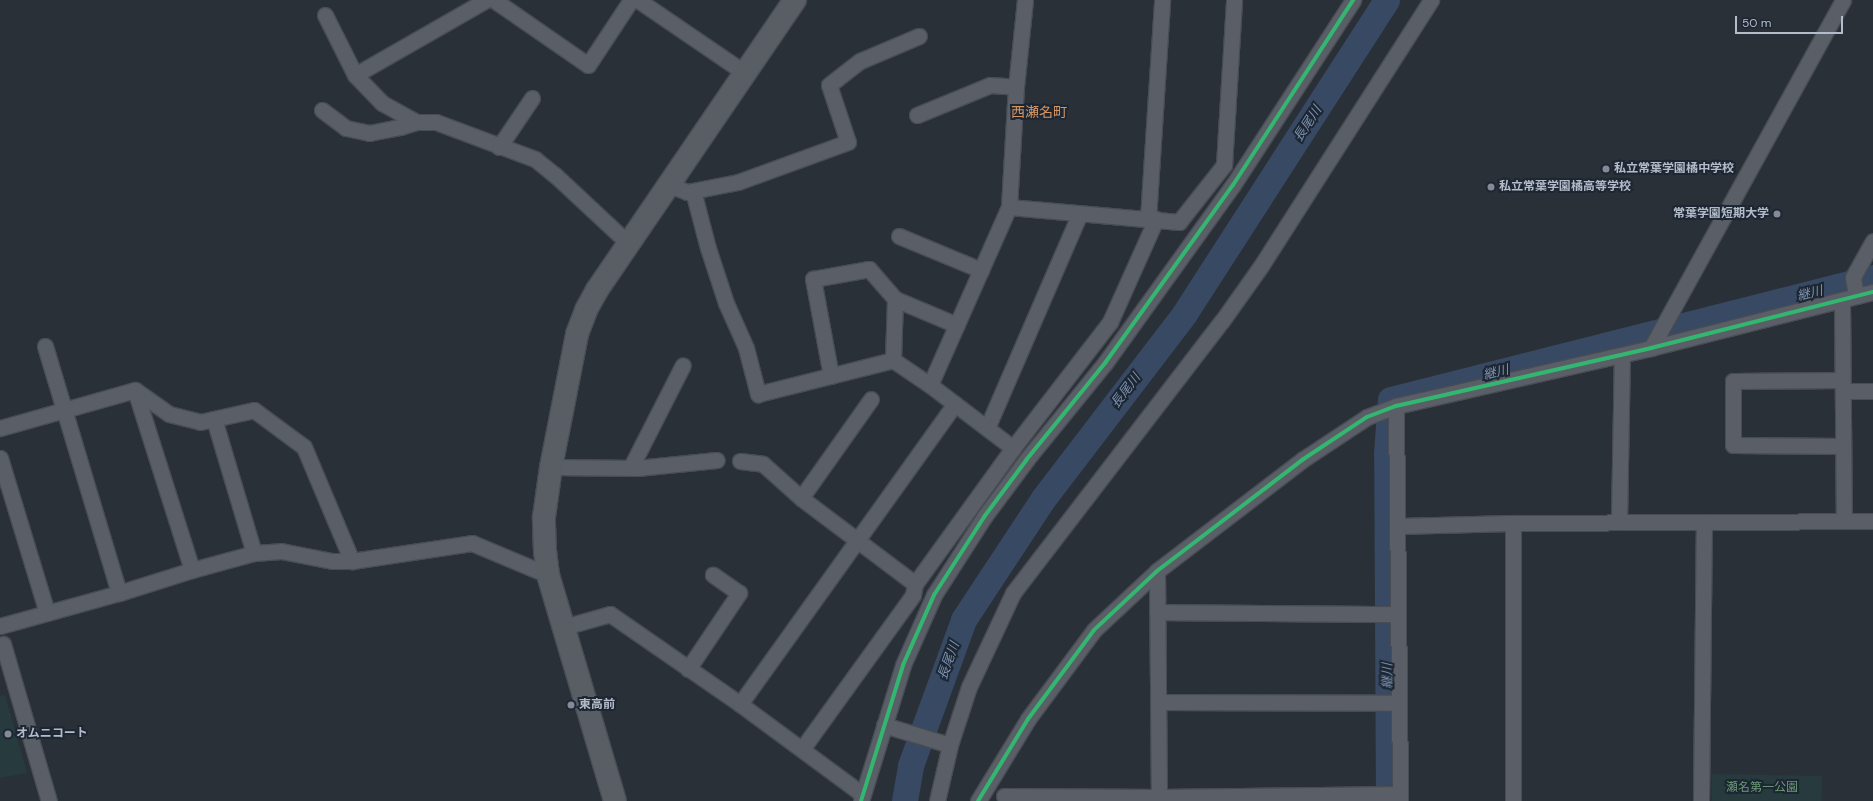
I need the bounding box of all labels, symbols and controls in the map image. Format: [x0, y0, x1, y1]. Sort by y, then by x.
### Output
scale bar [1737, 8, 1845, 34]
text: 50 m [1742, 15, 1771, 31]
water label: 長尾川 [1291, 103, 1325, 145]
district label: 西瀬名町 [1011, 104, 1067, 120]
place label: 私立常葉学園橘中学校 [1614, 162, 1734, 176]
marker: 私立常葉学園橘中学校 [1601, 164, 1611, 174]
place label: 私立常葉学園橘高等学校 [1499, 180, 1631, 194]
marker: 私立常葉学園橘高等学校 [1486, 182, 1496, 192]
place label: 常葉学園短期大学 [1673, 207, 1769, 221]
marker: 常葉学園短期大学 [1772, 209, 1782, 219]
water label: 継川 [1795, 283, 1825, 305]
water label: 継川 [1481, 362, 1511, 384]
water label: 長尾川 [1108, 371, 1144, 411]
water label: 長尾川 [935, 640, 963, 682]
water label: 継川 [1380, 663, 1396, 689]
place label: 東高前 [579, 698, 615, 712]
marker: 東高前 [566, 700, 576, 710]
place label: オムニコート [16, 727, 88, 741]
marker: オムニコート [3, 729, 13, 739]
park label: 瀬名第一公園 [1726, 781, 1798, 795]

